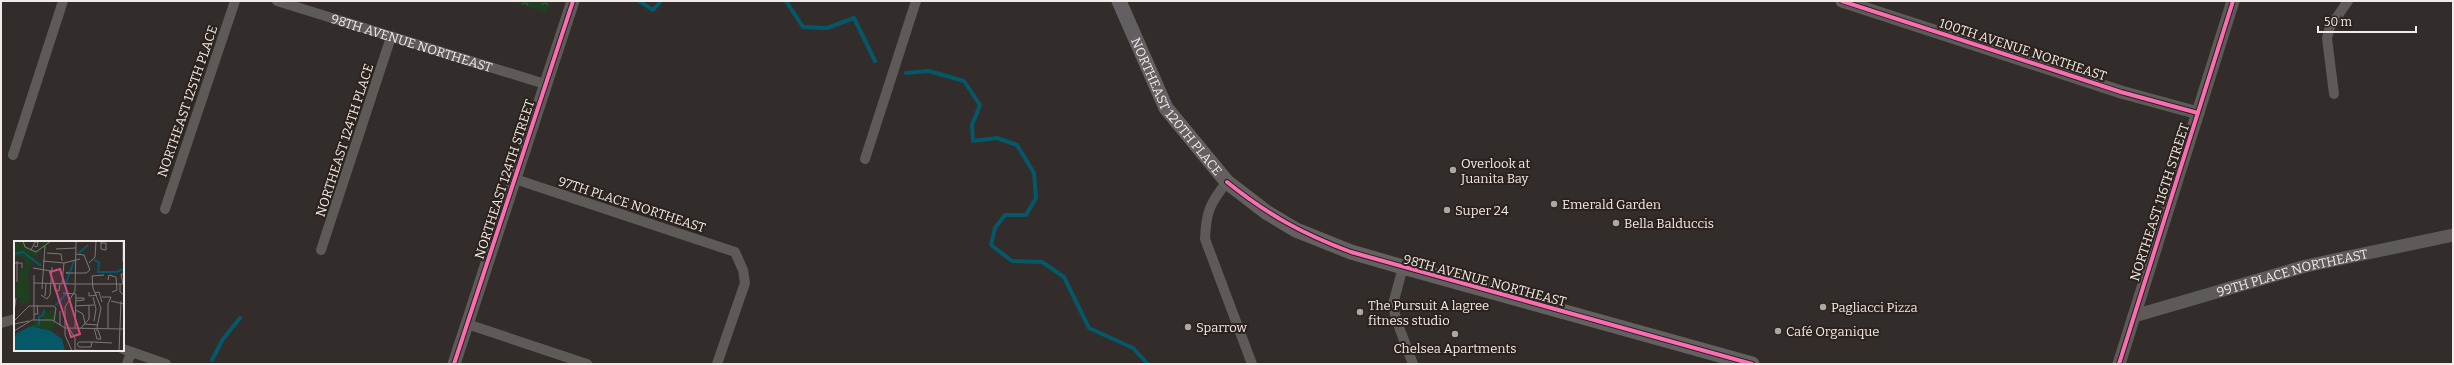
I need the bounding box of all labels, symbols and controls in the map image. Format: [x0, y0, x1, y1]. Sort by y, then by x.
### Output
scale bar [2318, 8, 2416, 34]
street label: 98TH AVENUE NORTHEAST [329, 11, 494, 75]
street label: 100TH AVENUE NORTHEAST [1937, 15, 2109, 84]
text: 50 m [2324, 15, 2353, 29]
street label: NORTHEAST 125TH PLACE [154, 23, 221, 179]
street label: NORTHEAST 120TH PLACE [1128, 35, 1225, 178]
street label: NORTHEAST 124TH PLACE [313, 62, 376, 219]
street label: NORTHEAST 124TH STREET [472, 97, 538, 261]
street label: NORTHEAST 116TH STREET [2127, 121, 2192, 283]
place label: Overlook at Juanita Bay [1460, 156, 1530, 186]
marker: Overlook at Juanita Bay [1448, 165, 1458, 175]
street label: 97TH PLACE NORTHEAST [556, 174, 708, 236]
place label: Emerald Garden [1562, 197, 1662, 212]
marker: Emerald Garden [1549, 199, 1559, 209]
place label: Super 24 [1455, 203, 1509, 218]
marker: Super 24 [1442, 205, 1452, 215]
place label: Bella Balduccis [1624, 216, 1714, 231]
marker: Bella Balduccis [1611, 218, 1621, 228]
inset map [14, 241, 124, 351]
street label: 99TH PLACE NORTHEAST [2215, 246, 2369, 300]
street label: 98TH AVENUE NORTHEAST [1402, 251, 1568, 310]
place label: The Pursuit A lagree fitness studio [1368, 298, 1489, 328]
place label: Pagliacci Pizza [1831, 300, 1918, 315]
marker: Pagliacci Pizza [1818, 302, 1828, 312]
marker: The Pursuit A lagree fitness studio [1355, 307, 1365, 317]
place label: Sparrow [1196, 320, 1247, 335]
marker: Sparrow [1183, 322, 1193, 332]
place label: Café Organique [1786, 324, 1879, 339]
marker: Café Organique [1773, 326, 1783, 336]
marker: Chelsea Apartments [1450, 329, 1460, 339]
place label: Chelsea Apartments [1394, 341, 1516, 356]

